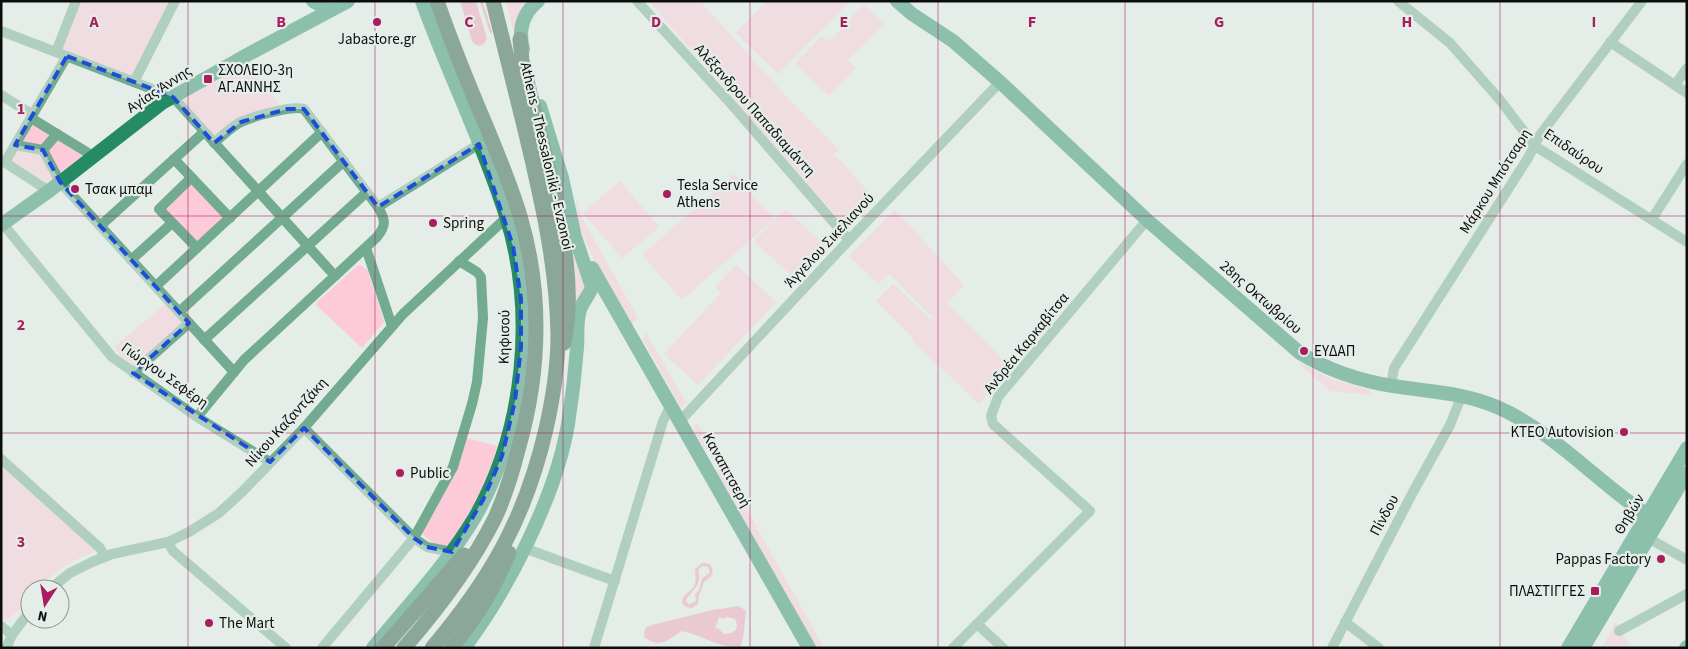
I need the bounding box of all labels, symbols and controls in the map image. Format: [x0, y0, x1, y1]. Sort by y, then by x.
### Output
text: A [88, 11, 99, 33]
text: B [276, 11, 286, 33]
text: C [464, 11, 474, 33]
text: D [651, 11, 661, 33]
text: E [840, 11, 848, 33]
text: F [1028, 11, 1036, 33]
text: G [1214, 11, 1224, 33]
text: H [1402, 11, 1412, 33]
text: I [1592, 11, 1596, 33]
marker: Jabastore.gr [371, 16, 383, 28]
place label: Jabastore.gr [338, 29, 417, 50]
street label: Αλέξανδρου Παπαδιαμάντη [689, 39, 820, 181]
street label: Αγίας Άννης [123, 60, 196, 118]
place label: ΣΧΟΛΕΙΟ-3η ΑΓ.ΑΝΝΗΣ [218, 60, 293, 98]
street label: Athens - Thessaloniki - Evzonoi [515, 60, 578, 252]
marker: ΣΧΟΛΕΙΟ-3η ΑΓ.ΑΝΝΗΣ [202, 73, 214, 85]
text: 1 [17, 98, 25, 120]
street label: Επιδαύρου [1540, 124, 1608, 179]
street label: Μάρκου Μπότσαρη [1455, 125, 1536, 238]
place label: Tesla Service Athens [677, 175, 758, 213]
place label: Τσακ μπαμ [85, 179, 153, 200]
marker: Τσακ μπαμ [69, 183, 81, 195]
marker: Tesla Service Athens [661, 188, 673, 200]
street label: Άγγελου Σικελιανού [780, 188, 879, 293]
place label: Spring [443, 213, 484, 234]
marker: Spring [427, 217, 439, 229]
street label: 28ης Οκτωβρίου [1215, 256, 1306, 339]
street label: Ανδρέα Καρκαβίτσα [979, 288, 1074, 399]
street label: Κηφισού [494, 310, 515, 364]
text: 2 [17, 314, 25, 336]
street label: Γιώργου Σεφέρη [117, 338, 213, 413]
place label: ΕΥΔΑΠ [1314, 341, 1355, 362]
marker: ΕΥΔΑΠ [1298, 345, 1310, 357]
street label: Νίκου Καζαντζάκη [240, 373, 332, 472]
place label: ΚΤΕΟ Autovision [1511, 422, 1614, 443]
marker: ΚΤΕΟ Autovision [1618, 426, 1630, 438]
street label: Καναπιτσερή [697, 429, 756, 511]
place label: Public [410, 463, 449, 484]
marker: Public [394, 467, 406, 479]
street label: Θηβών [1609, 490, 1650, 538]
street label: Πίνδου [1365, 491, 1404, 540]
text: 3 [17, 531, 25, 553]
place label: Pappas Factory [1556, 549, 1651, 570]
marker: Pappas Factory [1655, 553, 1667, 565]
north arrow [20, 579, 70, 629]
place label: ΠΛΑΣΤΙΓΓΕΣ [1509, 581, 1585, 602]
marker: ΠΛΑΣΤΙΓΓΕΣ [1589, 585, 1601, 597]
text: N [36, 605, 49, 626]
place label: The Mart [219, 613, 274, 634]
marker: The Mart [203, 617, 215, 629]

